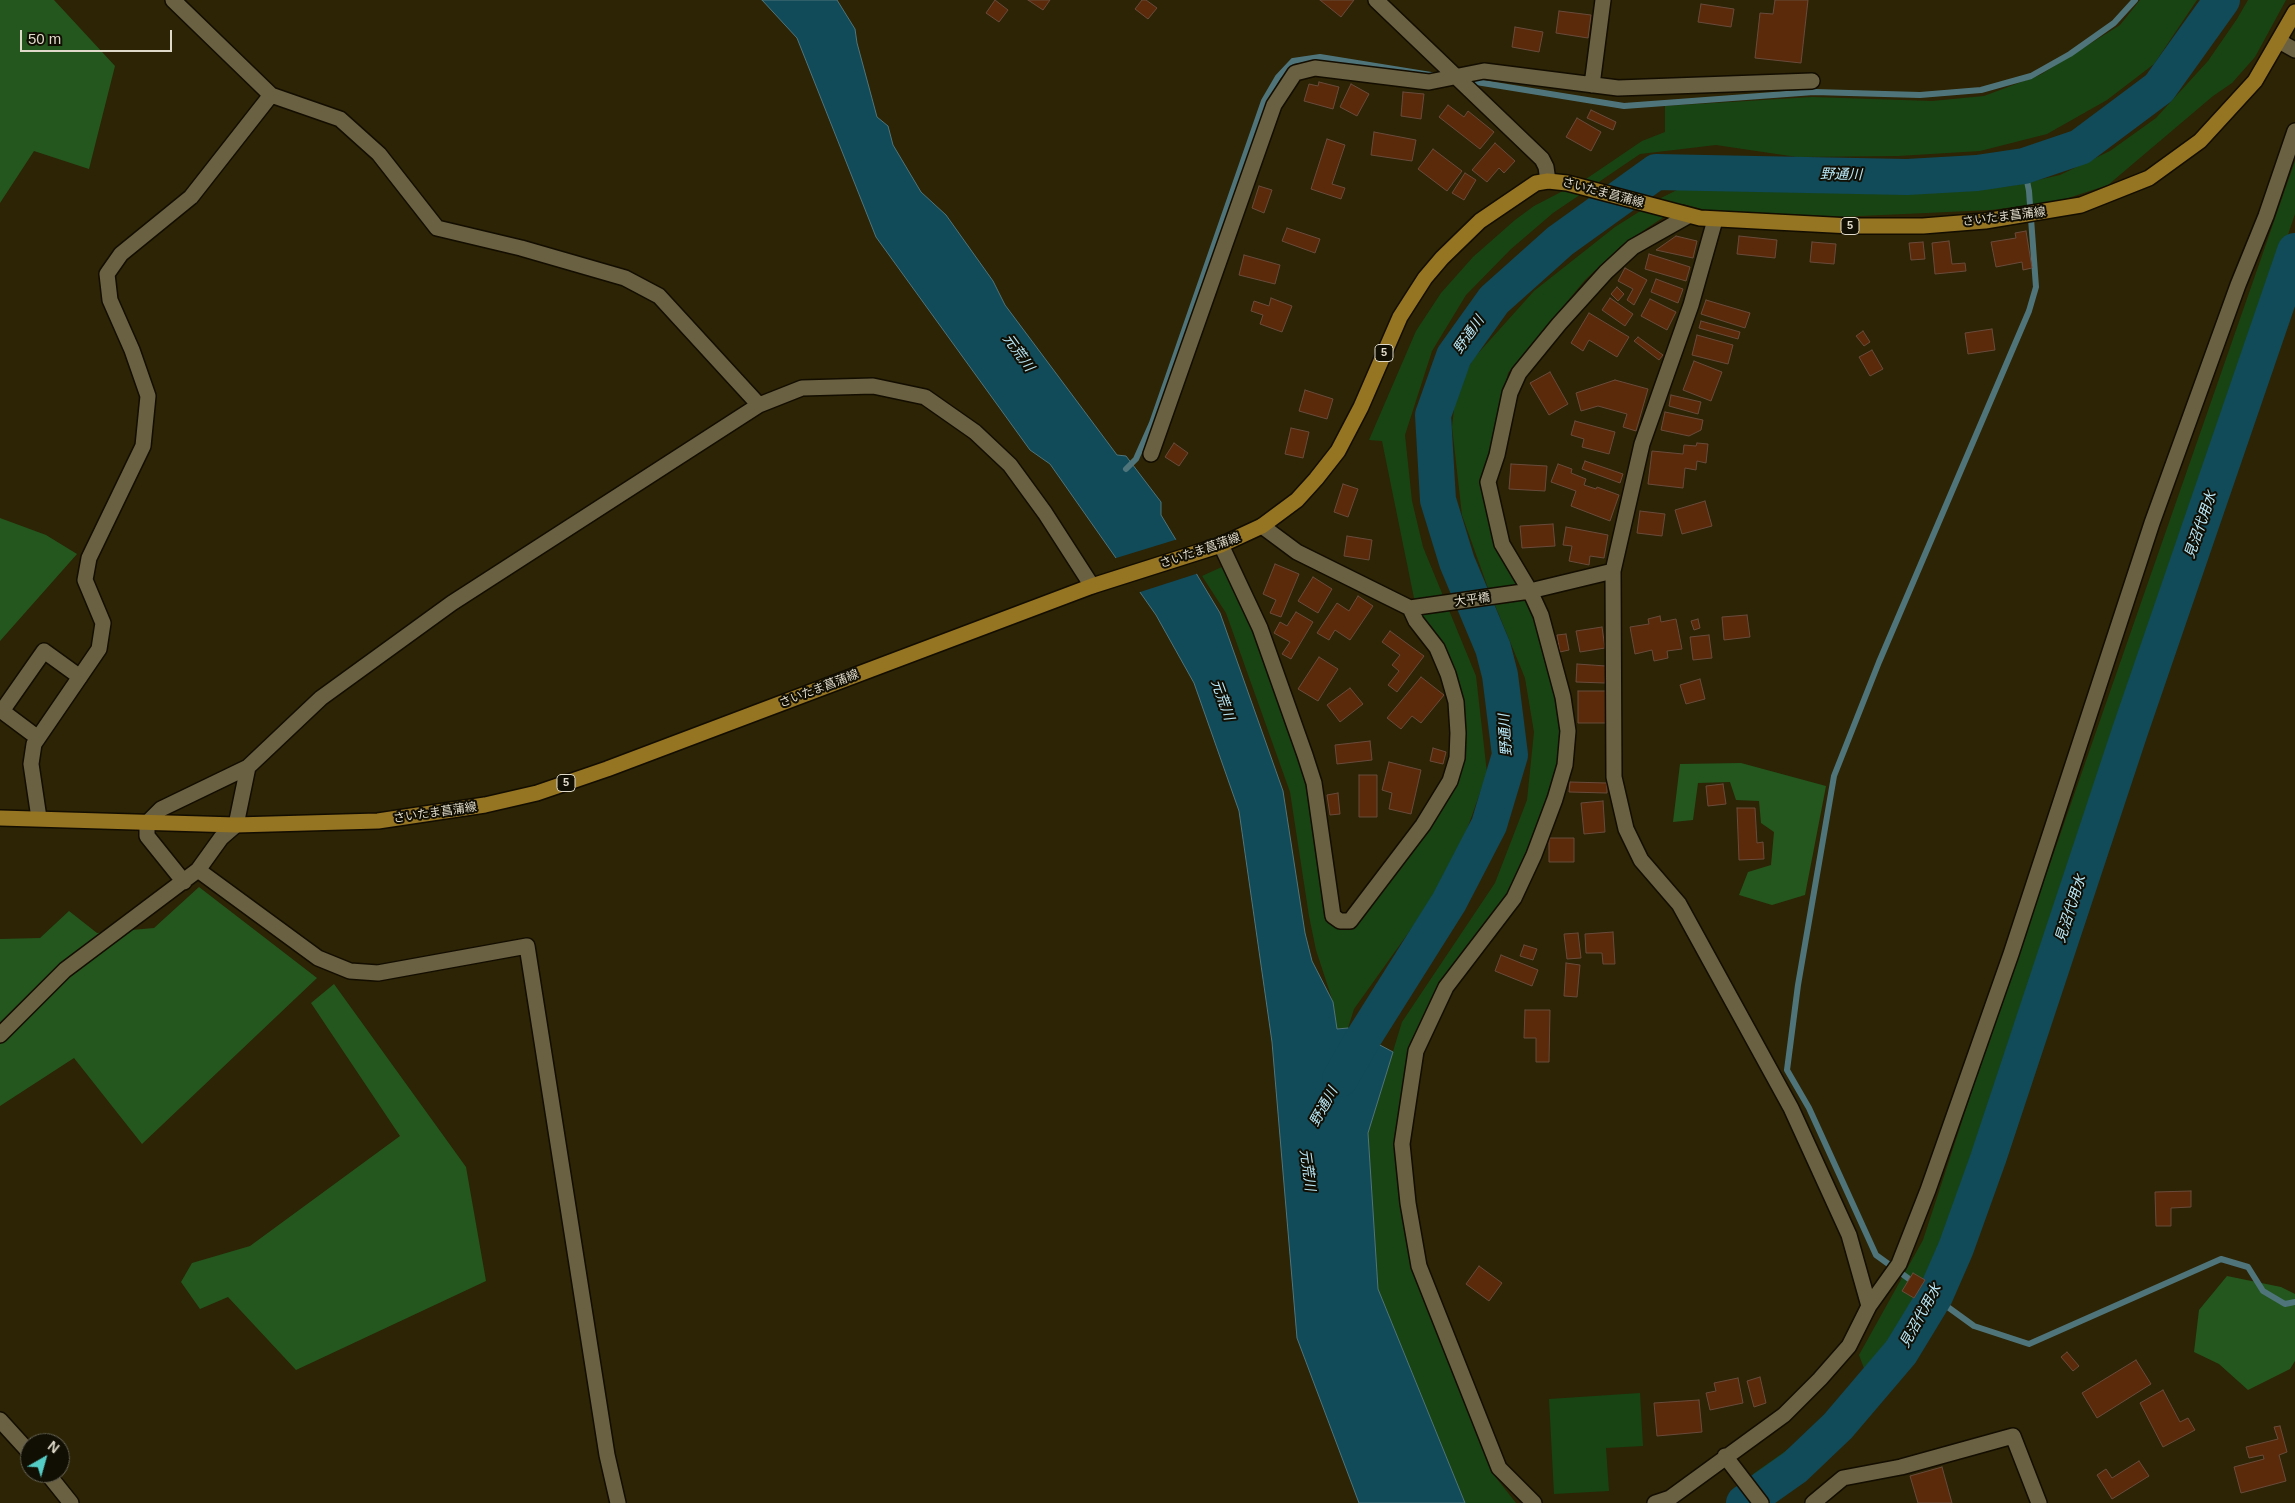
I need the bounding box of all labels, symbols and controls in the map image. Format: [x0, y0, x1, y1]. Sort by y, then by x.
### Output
scale bar [22, 20, 175, 52]
text: 50 m [28, 30, 61, 47]
water label: 野通川 [1820, 166, 1862, 184]
street label: さいたま菖蒲線 [1561, 175, 1645, 211]
street label: さいたま菖蒲線 [1961, 205, 2047, 229]
road number: 5 [1841, 218, 1859, 235]
water label: 野通川 [1450, 313, 1488, 357]
water label: 元荒川 [999, 331, 1037, 375]
road number: 5 [1375, 344, 1393, 362]
water label: 見沼代用水 [2182, 489, 2220, 561]
street label: さいたま菖蒲線 [1158, 531, 1242, 571]
street label: 大平橋 [1453, 590, 1491, 610]
street label: さいたま菖蒲線 [777, 667, 861, 711]
water label: 元荒川 [1207, 677, 1237, 723]
water label: 野通川 [1496, 713, 1516, 757]
road number: 5 [557, 774, 575, 791]
street label: さいたま菖蒲線 [392, 800, 478, 826]
water label: 見沼代用水 [2052, 873, 2090, 945]
water label: 野通川 [1306, 1085, 1342, 1129]
water label: 元荒川 [1296, 1148, 1318, 1192]
water label: 見沼代用水 [1897, 1281, 1945, 1351]
north arrow [20, 1433, 70, 1483]
text: N [45, 1438, 63, 1456]

